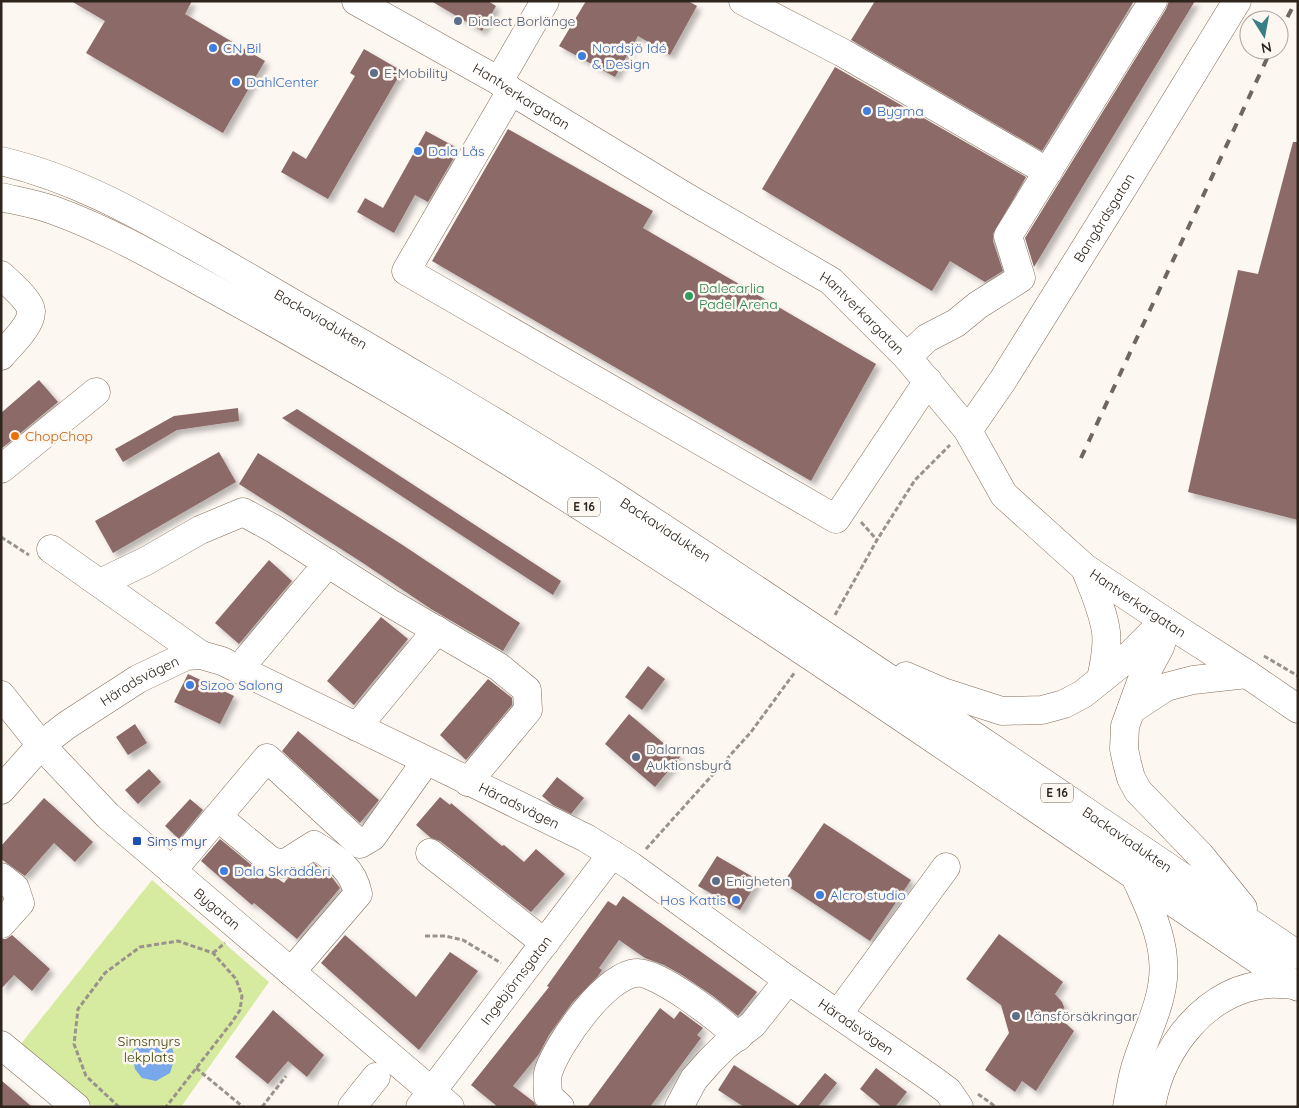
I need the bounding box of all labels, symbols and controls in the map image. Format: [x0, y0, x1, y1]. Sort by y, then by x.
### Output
north arrow [1239, 10, 1289, 60]
place label: Dialect Borlänge [468, 12, 576, 30]
marker: Dialect Borlänge [452, 15, 464, 27]
text: N [1260, 38, 1273, 58]
place label: CN Bil [223, 39, 262, 57]
place label: Nordsjö Idé & Design [592, 39, 667, 73]
marker: CN Bil [207, 42, 219, 54]
marker: Nordsjö Idé & Design [576, 50, 588, 62]
street label: Hantverkargatan [470, 59, 573, 134]
place label: E-Mobility [384, 64, 448, 82]
marker: E-Mobility [368, 67, 380, 79]
place label: DahlCenter [246, 73, 319, 91]
marker: DahlCenter [230, 76, 242, 88]
place label: Bygma [877, 102, 924, 120]
marker: Bygma [861, 105, 873, 117]
place label: Dala Lås [428, 142, 485, 160]
marker: Dala Lås [412, 145, 424, 157]
street label: Bangårdsgatan [1070, 170, 1138, 266]
street label: Hantverkargatan [817, 267, 908, 358]
place label: Dalecarlia Padel Arena [699, 279, 778, 313]
street label: Backaviadukten [271, 285, 370, 353]
marker: Dalecarlia Padel Arena [683, 290, 695, 302]
place label: ChopChop [25, 427, 93, 445]
marker: ChopChop [9, 430, 21, 442]
street label: Backaviadukten [617, 494, 714, 566]
road number: E 16 [568, 498, 600, 516]
street label: Hantverkargatan [1086, 565, 1189, 641]
street label: Häradsvägen [97, 652, 182, 710]
place label: Sizoo Salong [200, 676, 283, 694]
marker: Sizoo Salong [184, 679, 196, 691]
place label: Dalarnas Auktionsbyrå [646, 740, 731, 774]
marker: Dalarnas Auktionsbyrå [630, 751, 642, 763]
street label: Häradsvägen [476, 778, 562, 833]
road number: E 16 [1041, 784, 1073, 802]
street label: Backaviadukten [1079, 803, 1175, 876]
place label: Sims myr [147, 832, 208, 850]
marker: Sims myr [131, 835, 143, 847]
place label: Dala Skrädderi [234, 862, 330, 880]
marker: Dala Skrädderi [218, 865, 230, 877]
place label: Enigheten [726, 872, 790, 890]
marker: Enigheten [710, 875, 722, 887]
street label: Bygatan [190, 884, 244, 934]
place label: Alcro studio [830, 886, 906, 904]
marker: Alcro studio [814, 889, 826, 901]
place label: Hos Kattis [660, 891, 726, 909]
marker: Hos Kattis [730, 894, 742, 906]
street label: Ingebjörnsgatan [477, 932, 556, 1029]
street label: Häradsvägen [815, 994, 897, 1059]
place label: Länsförsäkringar [1026, 1007, 1138, 1025]
marker: Länsförsäkringar [1010, 1010, 1022, 1022]
park label: Simsmyrs lekplats [118, 1032, 180, 1066]

